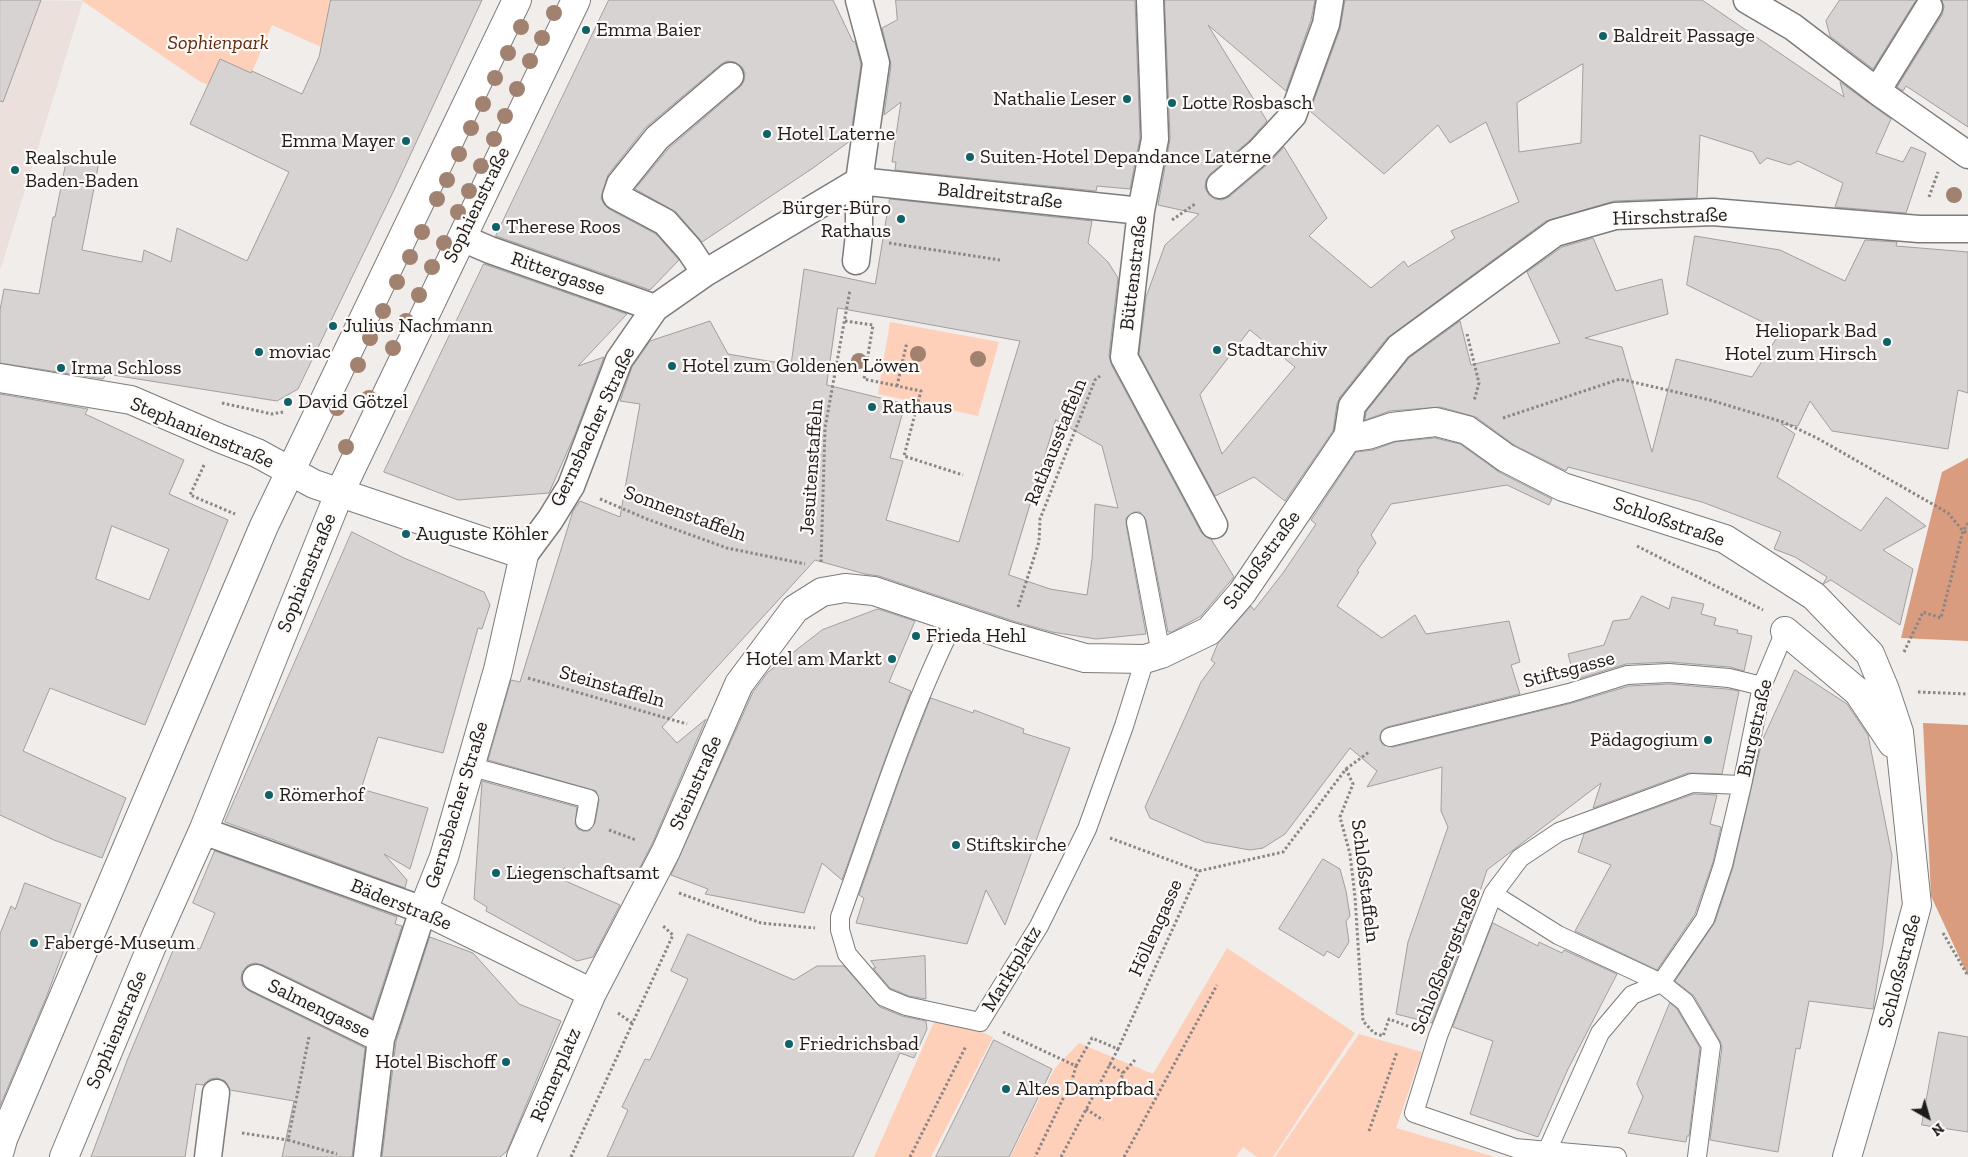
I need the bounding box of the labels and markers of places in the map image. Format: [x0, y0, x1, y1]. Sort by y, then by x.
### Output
place label: Emma Baier [596, 18, 702, 42]
marker: Emma Baier [580, 24, 592, 36]
place label: Baldreit Passage [1613, 24, 1755, 48]
marker: Baldreit Passage [1597, 30, 1609, 42]
place label: Nathalie Leser [993, 87, 1117, 111]
place label: Lotte Rosbasch [1182, 91, 1313, 115]
marker: Nathalie Leser [1121, 93, 1133, 105]
marker: Lotte Rosbasch [1166, 97, 1178, 109]
place label: Hotel Laterne [777, 122, 895, 146]
marker: Hotel Laterne [761, 128, 773, 140]
place label: Emma Mayer [281, 129, 396, 153]
marker: Emma Mayer [400, 135, 412, 147]
place label: Suiten-Hotel Depandance Laterne [980, 145, 1271, 169]
place label: Realschule Baden-Baden [25, 146, 138, 193]
marker: Suiten-Hotel Depandance Laterne [964, 151, 976, 163]
marker: Realschule Baden-Baden [9, 164, 21, 176]
place label: Bürger-Büro Rathaus [782, 196, 891, 243]
marker: Bürger-Büro Rathaus [895, 213, 907, 225]
place label: Therese Roos [506, 215, 621, 239]
marker: Therese Roos [490, 221, 502, 233]
place label: Julius Nachmann [343, 314, 493, 338]
place label: Heliopark Bad Hotel zum Hirsch [1725, 319, 1877, 366]
marker: Julius Nachmann [327, 320, 339, 332]
marker: Heliopark Bad Hotel zum Hirsch [1881, 336, 1893, 348]
place label: Stadtarchiv [1227, 338, 1327, 362]
place label: moviac [269, 340, 331, 364]
marker: Stadtarchiv [1211, 344, 1223, 356]
marker: moviac [253, 346, 265, 358]
place label: Hotel zum Goldenen Löwen [682, 354, 919, 378]
place label: Irma Schloss [71, 356, 181, 380]
marker: Hotel zum Goldenen Löwen [666, 360, 678, 372]
marker: Irma Schloss [55, 362, 67, 374]
place label: David Götzel [298, 390, 408, 414]
place label: Rathaus [882, 395, 952, 419]
marker: David Götzel [282, 396, 294, 408]
marker: Rathaus [866, 401, 878, 413]
place label: Auguste Köhler [416, 522, 549, 546]
marker: Auguste Köhler [400, 528, 412, 540]
place label: Frieda Hehl [926, 624, 1026, 648]
marker: Frieda Hehl [910, 630, 922, 642]
place label: Hotel am Markt [746, 647, 882, 671]
marker: Hotel am Markt [886, 653, 898, 665]
place label: Pädagogium [1590, 728, 1698, 752]
marker: Pädagogium [1702, 734, 1714, 746]
place label: Römerhof [279, 783, 364, 807]
marker: Römerhof [263, 789, 275, 801]
place label: Stiftskirche [966, 833, 1066, 857]
marker: Stiftskirche [950, 839, 962, 851]
place label: Liegenschaftsamt [506, 861, 659, 885]
marker: Liegenschaftsamt [490, 867, 502, 879]
place label: Fabergé-Museum [44, 931, 195, 955]
marker: Fabergé-Museum [28, 937, 40, 949]
place label: Friedrichsbad [799, 1032, 919, 1056]
marker: Friedrichsbad [783, 1038, 795, 1050]
place label: Hotel Bischoff [375, 1050, 496, 1074]
marker: Hotel Bischoff [500, 1056, 512, 1068]
place label: Altes Dampfbad [1016, 1077, 1154, 1101]
marker: Altes Dampfbad [1000, 1083, 1012, 1095]

